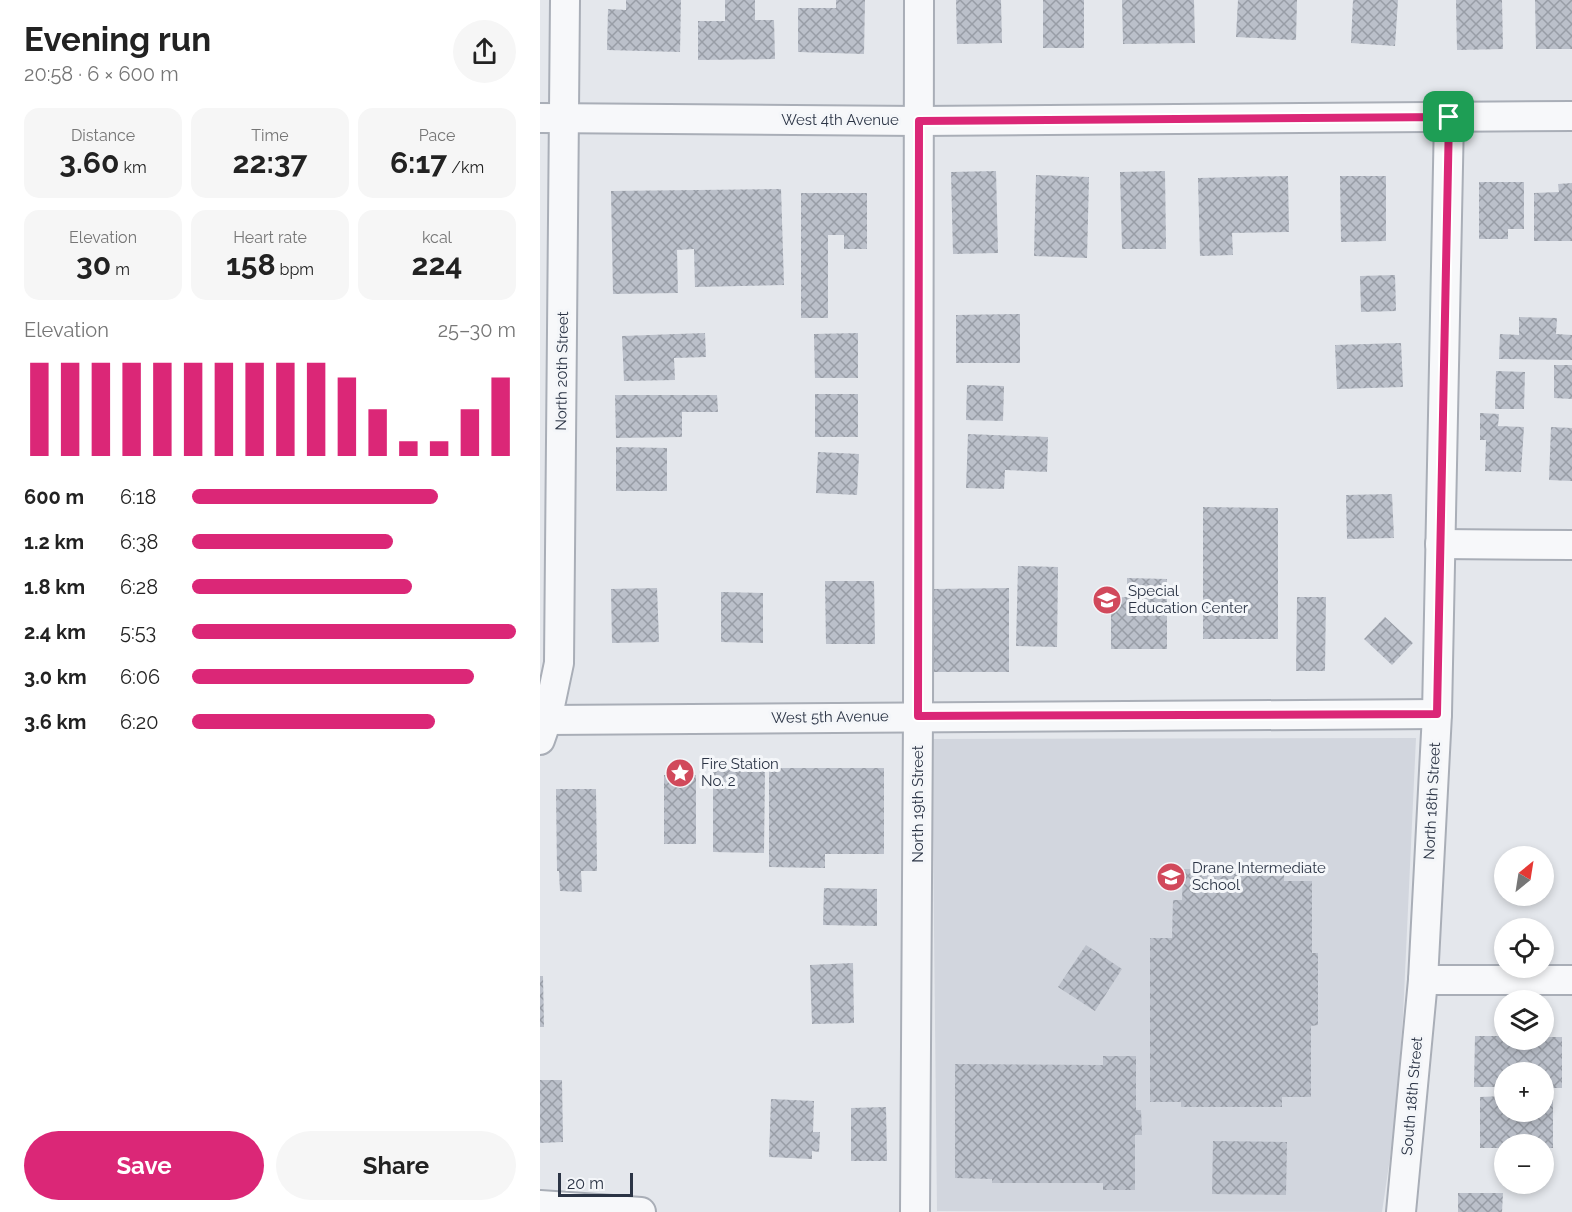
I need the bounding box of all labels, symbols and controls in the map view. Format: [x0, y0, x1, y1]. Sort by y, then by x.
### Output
text: Evening run [24, 20, 211, 59]
button: share [453, 20, 516, 83]
text: 20:58 · 6 × 600 m [24, 62, 179, 86]
pin [1423, 91, 1474, 142]
icon: arrive [1432, 100, 1465, 133]
street label: West 4th Avenue [781, 111, 899, 129]
text: Distance [71, 126, 135, 145]
text: Time [251, 126, 289, 145]
text: Pace [419, 126, 455, 145]
text: 3.60 [59, 145, 119, 180]
text: 22:37 [233, 145, 307, 180]
text: 6:17 [390, 145, 447, 180]
text: km [119, 158, 147, 177]
text: /km [447, 158, 484, 177]
text: Elevation [69, 228, 137, 247]
text: Heart rate [233, 228, 307, 247]
text: kcal [422, 228, 452, 247]
text: 30 [76, 247, 111, 282]
text: 158 [226, 247, 276, 282]
text: 224 [412, 247, 462, 282]
text: m [111, 260, 130, 279]
text: bpm [276, 260, 314, 279]
street label: North 20th Street [552, 311, 572, 431]
text: Elevation [24, 318, 109, 342]
text: 25–30 m [438, 318, 516, 342]
text: 600 m [24, 485, 84, 509]
text: 6:18 [120, 485, 156, 509]
text: 1.2 km [24, 530, 84, 554]
text: 6:38 [120, 530, 158, 554]
text: 1.8 km [24, 575, 85, 599]
text: 6:28 [120, 575, 158, 599]
place label: Special Education Center [1128, 582, 1249, 617]
school or university icon: Special Education Center [1091, 584, 1123, 616]
text: 2.4 km [24, 620, 86, 644]
text: 5:53 [120, 620, 156, 644]
text: 3.0 km [24, 665, 87, 689]
text: 6:06 [120, 665, 160, 689]
street label: West 5th Avenue [771, 707, 889, 727]
text: 3.6 km [24, 710, 86, 734]
text: 6:20 [120, 710, 158, 734]
street label: North 18th Street [1420, 742, 1444, 860]
street label: North 19th Street [909, 745, 927, 863]
place label: Fire Station No. 2 [701, 755, 779, 790]
place icon: Fire Station No. 2 [664, 757, 696, 789]
north arrow [1494, 846, 1554, 906]
map controls [1494, 846, 1554, 1194]
place label: Drane Intermediate School [1192, 859, 1326, 894]
school or university icon: Drane Intermediate School [1155, 861, 1187, 893]
button: locate [1494, 918, 1554, 978]
button: layers [1494, 990, 1554, 1050]
street label: South 18th Street [1398, 1036, 1426, 1156]
button: + [1494, 1062, 1554, 1122]
button: Save [24, 1131, 264, 1200]
button: Share [276, 1131, 516, 1200]
button: − [1494, 1134, 1554, 1194]
scale bar [558, 1170, 633, 1198]
text: 20 m [567, 1174, 604, 1193]

